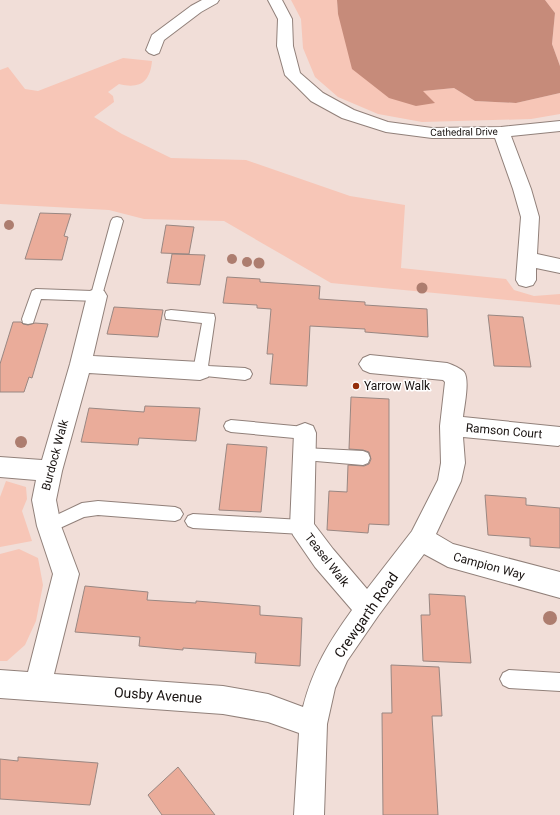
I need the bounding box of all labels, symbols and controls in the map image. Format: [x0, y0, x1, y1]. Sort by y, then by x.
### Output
street label: Cathedral Drive [430, 126, 498, 138]
place label: Yarrow Walk [364, 379, 431, 393]
marker: Yarrow Walk [351, 381, 361, 391]
street label: Burdock Walk [39, 417, 71, 492]
street label: Ramson Court [465, 421, 543, 441]
street label: Teasel Walk [302, 531, 353, 590]
street label: Campion Way [452, 550, 527, 582]
street label: Crewgarth Road [331, 569, 401, 661]
street label: Ousby Avenue [113, 684, 203, 706]

